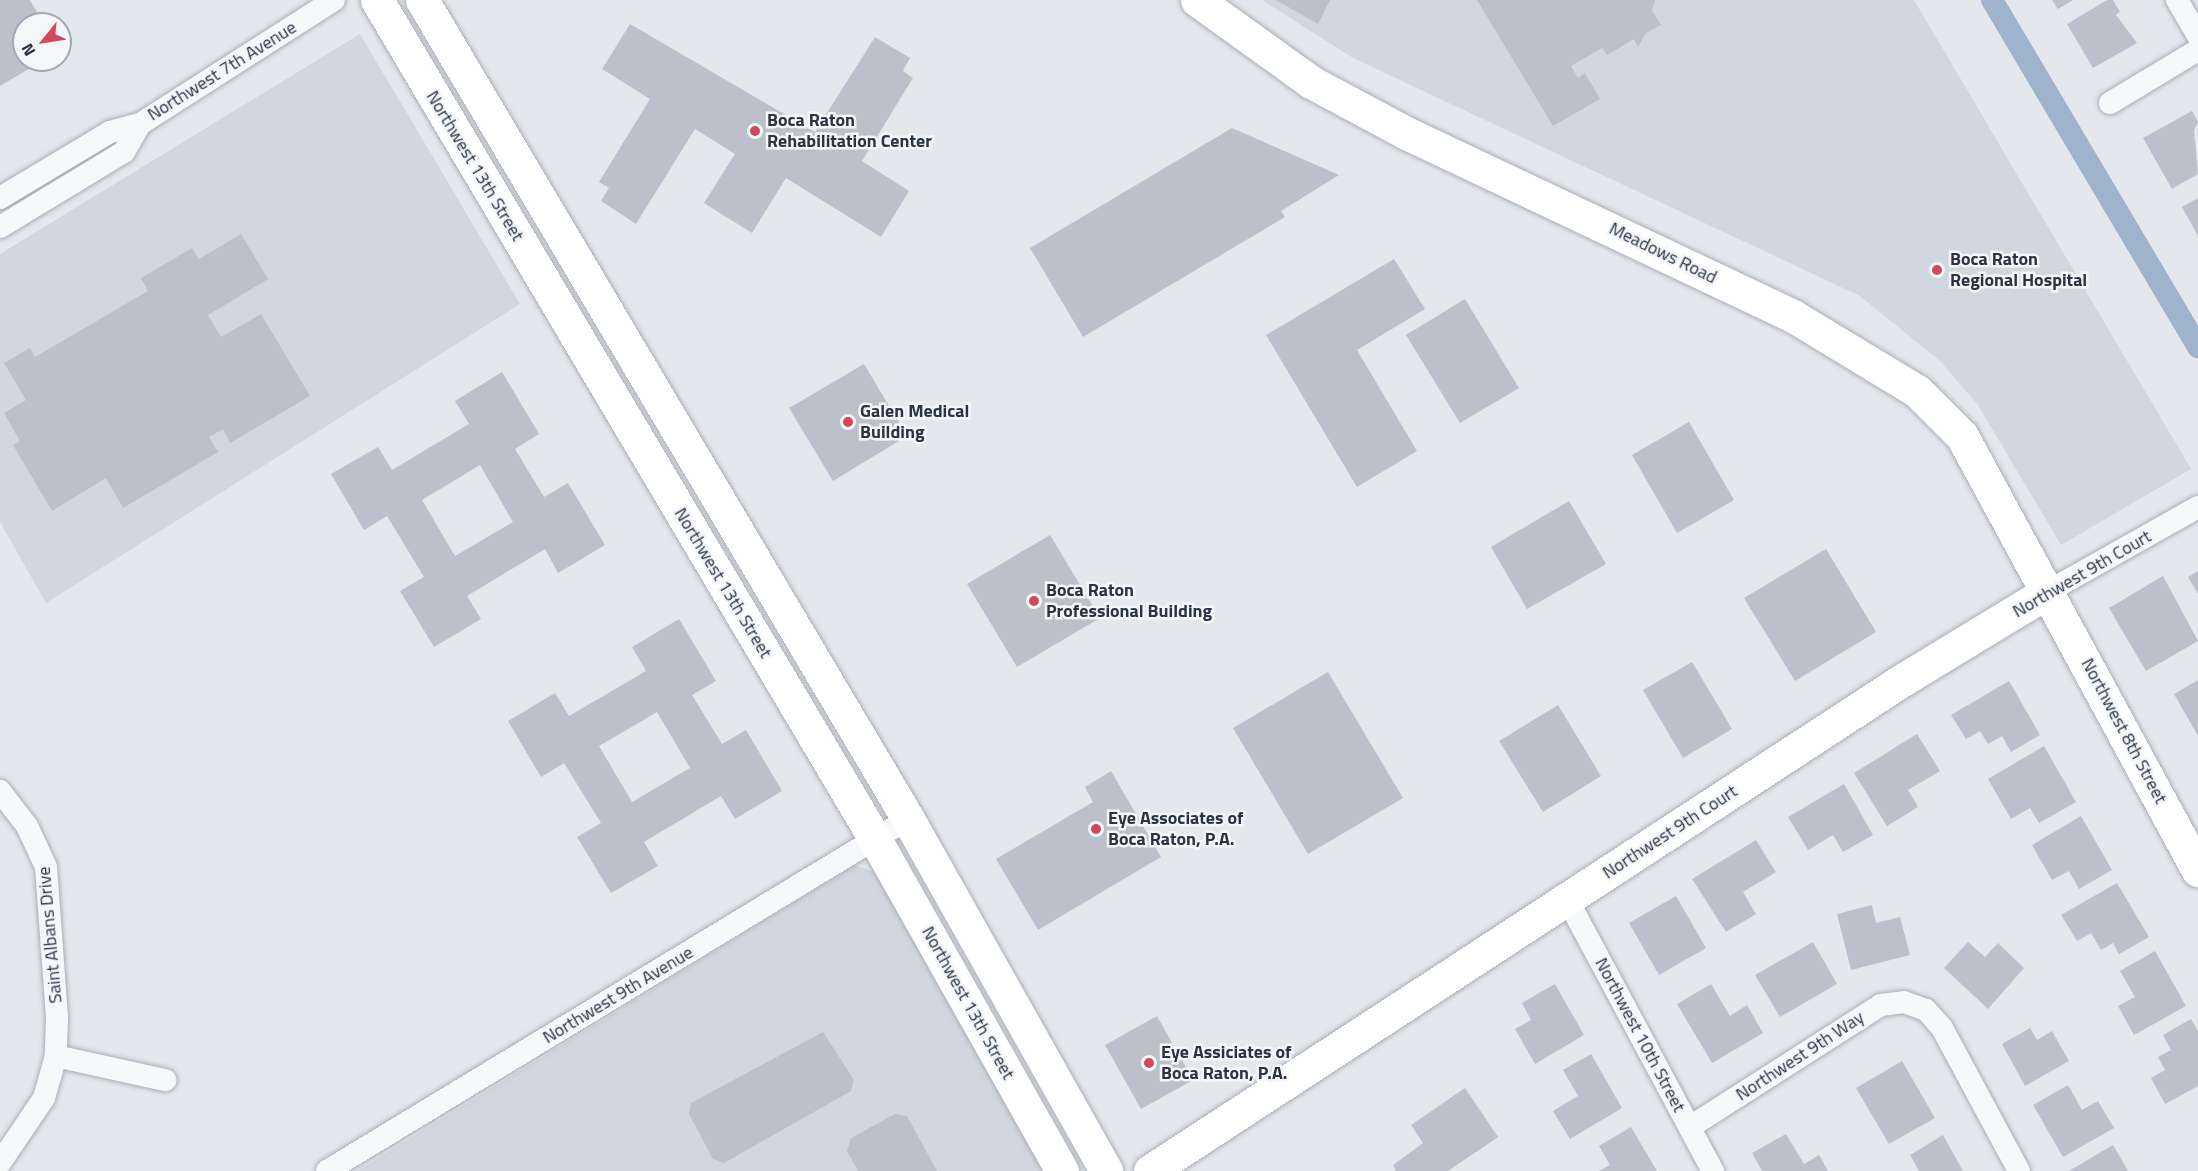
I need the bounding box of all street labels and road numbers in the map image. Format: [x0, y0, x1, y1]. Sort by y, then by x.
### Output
street label: Northwest 7th Avenue [144, 16, 300, 126]
street label: Northwest 13th Street [422, 87, 528, 245]
street label: Meadows Road [1606, 218, 1720, 288]
street label: Northwest 13th Street [670, 504, 776, 662]
street label: Northwest 9th Court [2009, 526, 2155, 622]
street label: Northwest 8th Street [2077, 655, 2171, 807]
street label: Northwest 9th Court [1599, 780, 1741, 884]
street label: Saint Albans Drive [33, 866, 67, 1004]
street label: Northwest 13th Street [917, 923, 1019, 1083]
street label: Northwest 9th Avenue [539, 942, 697, 1048]
street label: Northwest 10th Street [1590, 954, 1690, 1116]
street label: Northwest 9th Way [1732, 1007, 1868, 1105]

